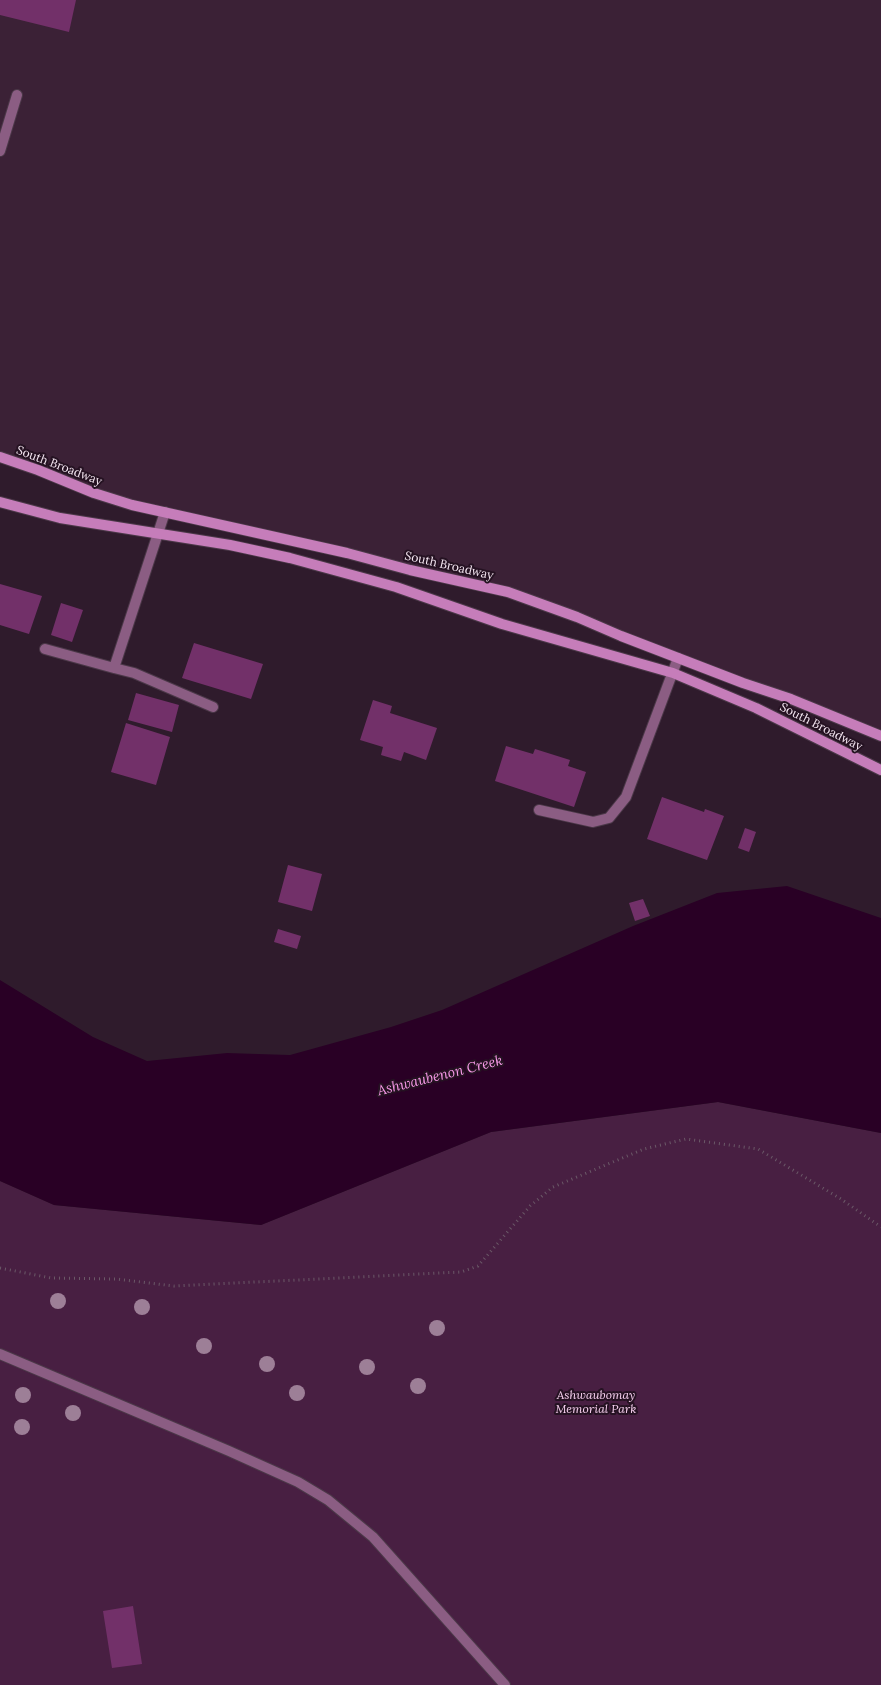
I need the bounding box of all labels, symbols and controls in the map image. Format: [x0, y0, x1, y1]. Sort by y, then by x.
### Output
street label: South Broadway [14, 443, 104, 489]
street label: South Broadway [403, 549, 495, 583]
street label: South Broadway [777, 700, 865, 754]
water label: Ashwaubenon Creek [376, 1052, 504, 1100]
park label: Ashwaubomay Memorial Park [556, 1389, 636, 1417]

